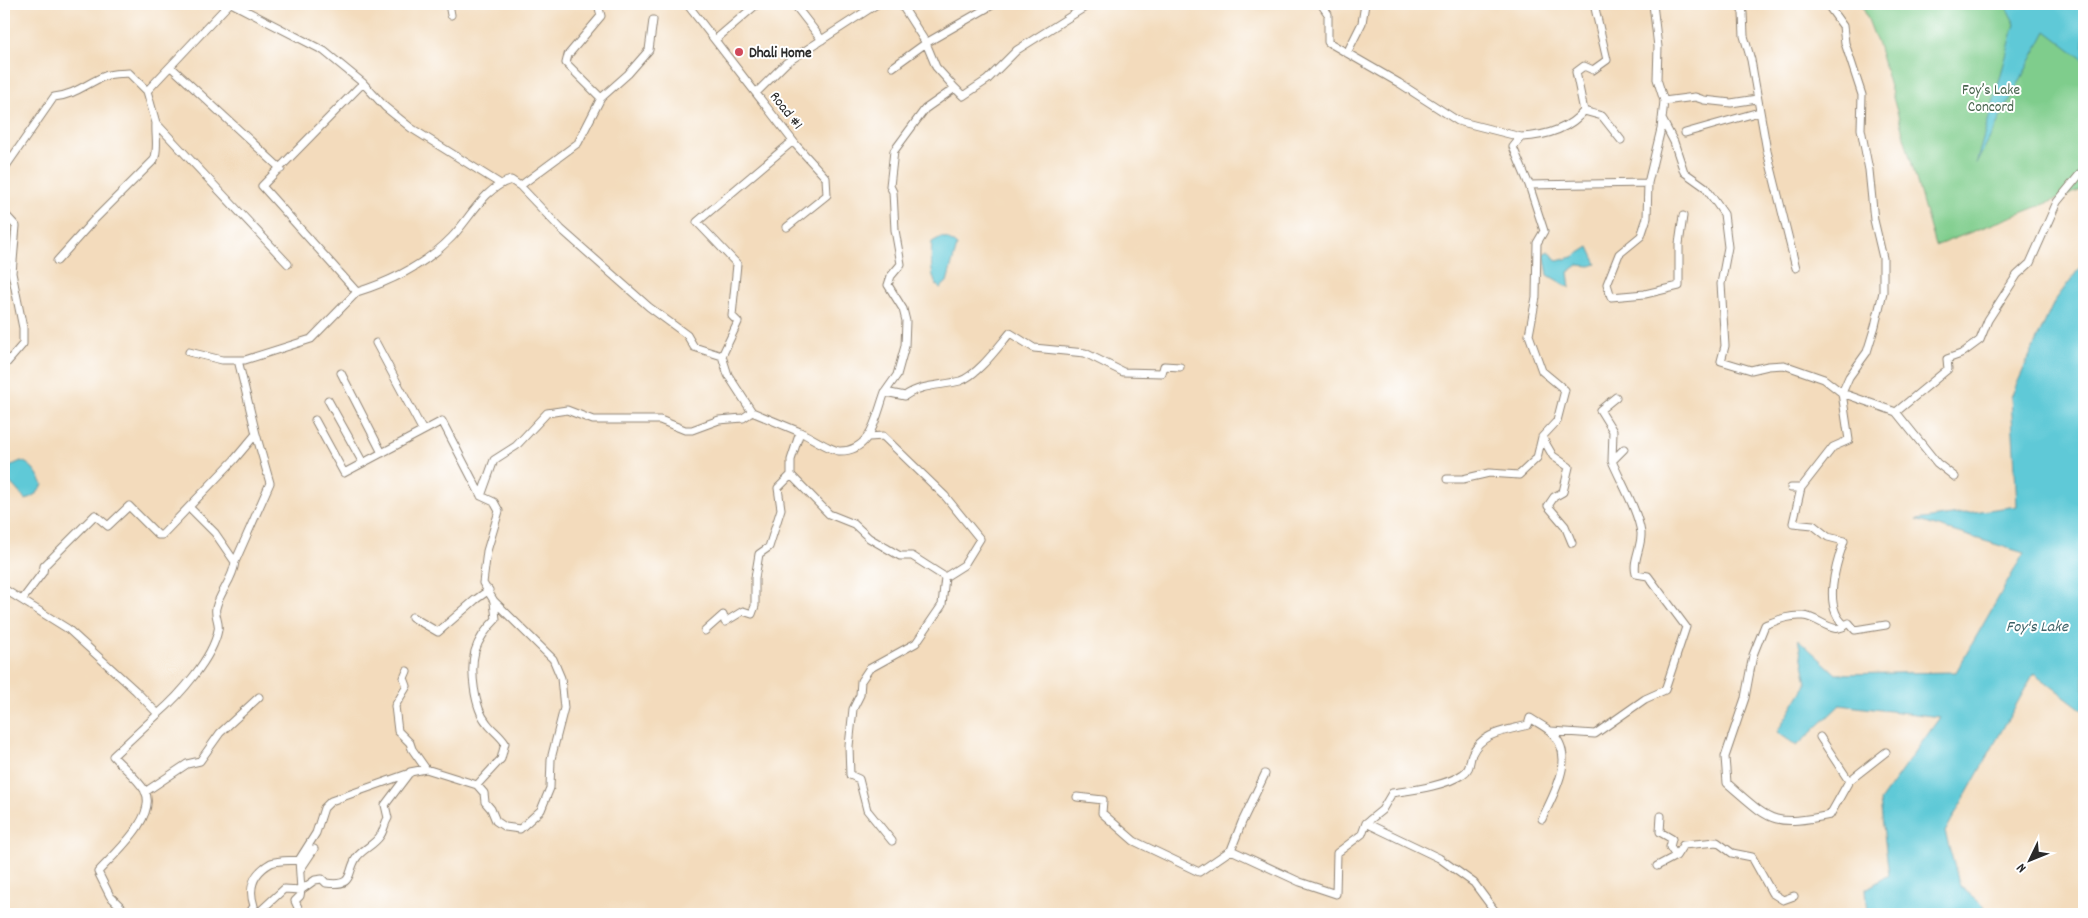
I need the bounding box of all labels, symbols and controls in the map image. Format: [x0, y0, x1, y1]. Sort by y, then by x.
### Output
place label: Dhali Home [749, 43, 812, 65]
marker: Dhali Home [733, 46, 745, 58]
park label: Foy’s Lake Concord [1962, 80, 2020, 119]
street label: Road #1 [763, 87, 807, 135]
water label: Foy's Lake [2006, 616, 2069, 639]
north arrow [2006, 836, 2056, 886]
text: N [2012, 858, 2032, 877]

